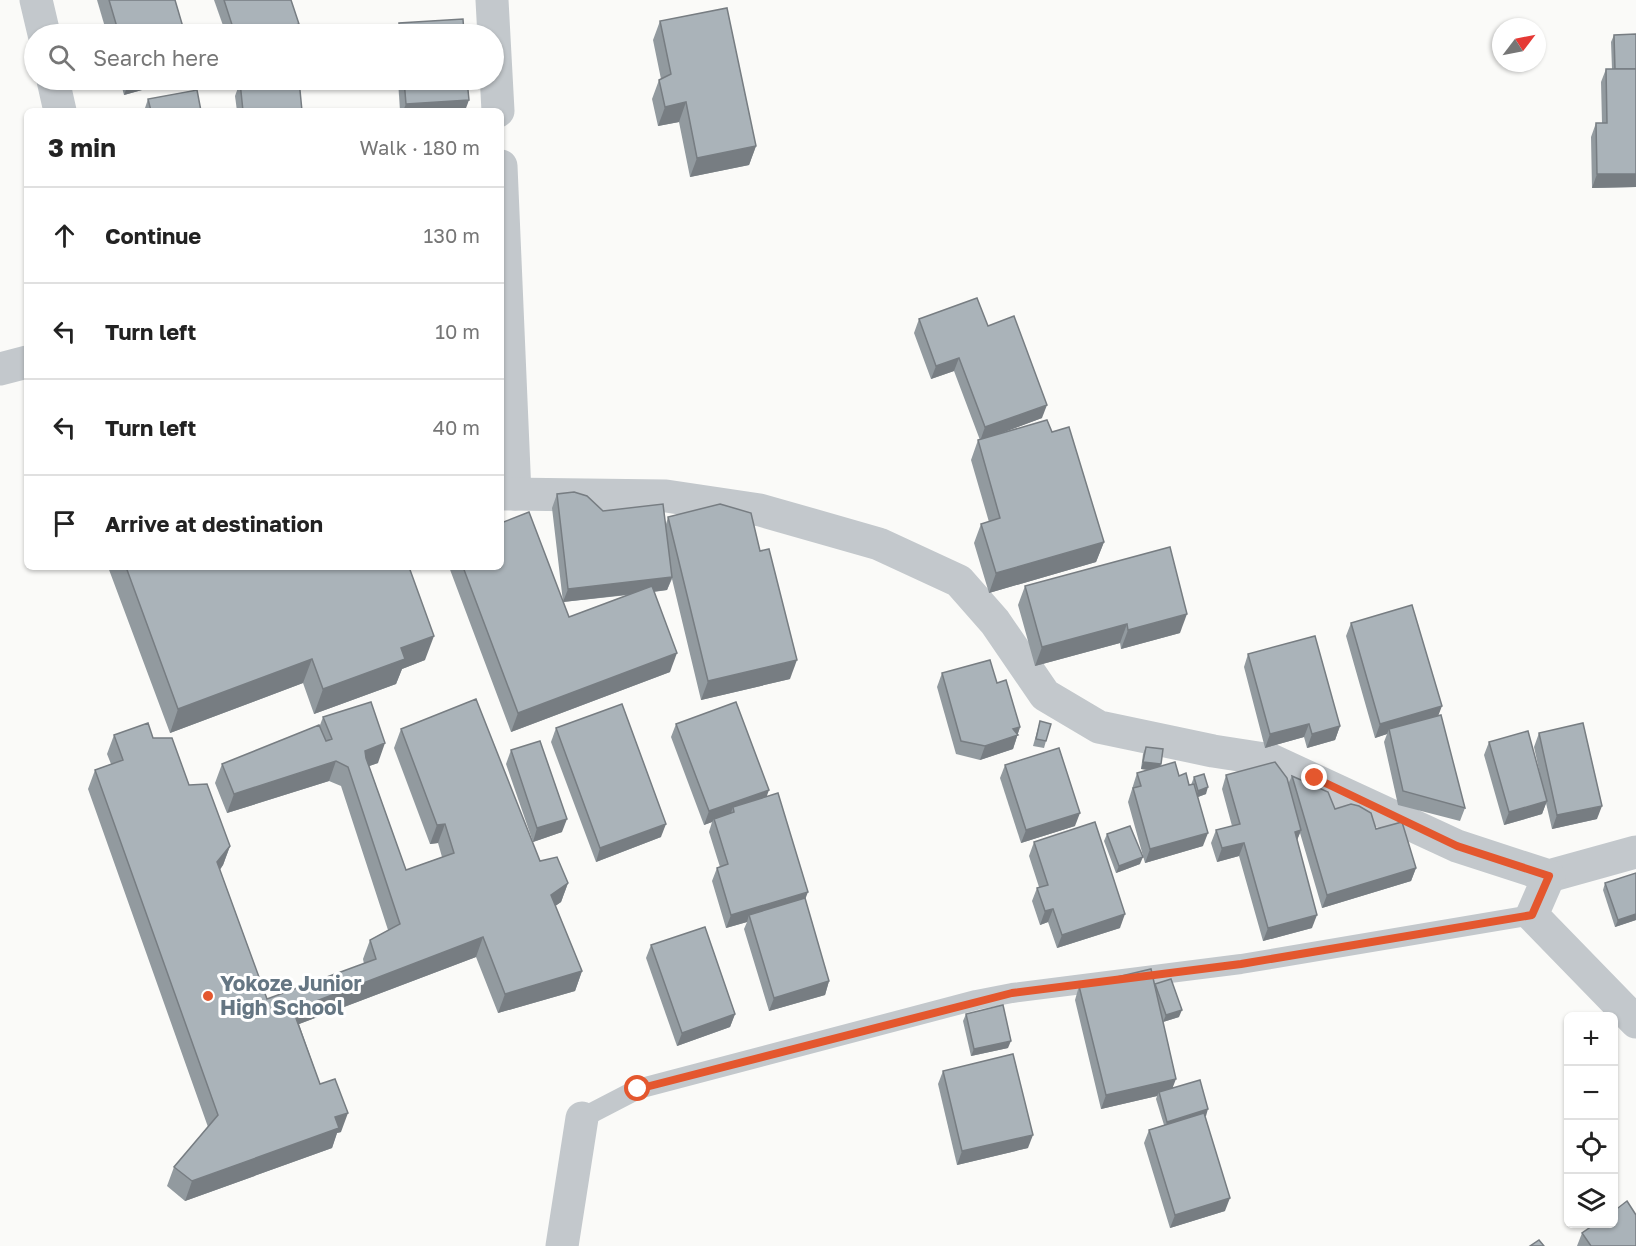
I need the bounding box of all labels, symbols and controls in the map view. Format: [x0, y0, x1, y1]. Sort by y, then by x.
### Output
north arrow [1492, 18, 1546, 72]
search box [24, 24, 504, 90]
icon: search [45, 41, 78, 74]
text: Search here [93, 44, 219, 71]
text: 3 min [48, 132, 116, 163]
text: Walk · 180 m [360, 135, 480, 159]
icon: ahead [48, 219, 81, 252]
text: Continue [105, 222, 201, 249]
text: 130 m [424, 223, 480, 247]
icon: left [48, 315, 81, 348]
text: Turn left [105, 318, 196, 345]
text: 10 m [435, 319, 480, 343]
icon: left [48, 411, 81, 444]
text: Turn left [105, 414, 196, 441]
text: 40 m [433, 415, 480, 439]
icon: arrive [48, 507, 81, 540]
text: Arrive at destination [105, 510, 323, 537]
route end [1301, 764, 1327, 790]
place label: Yokoze Junior High School [220, 970, 362, 1020]
marker: Yokoze Junior High School [201, 989, 215, 1003]
map controls [1564, 1012, 1618, 1228]
button: + [1564, 1012, 1618, 1066]
button: − [1564, 1066, 1618, 1120]
route start [624, 1075, 650, 1101]
button: locate [1564, 1120, 1618, 1174]
button: layers [1564, 1174, 1618, 1228]

